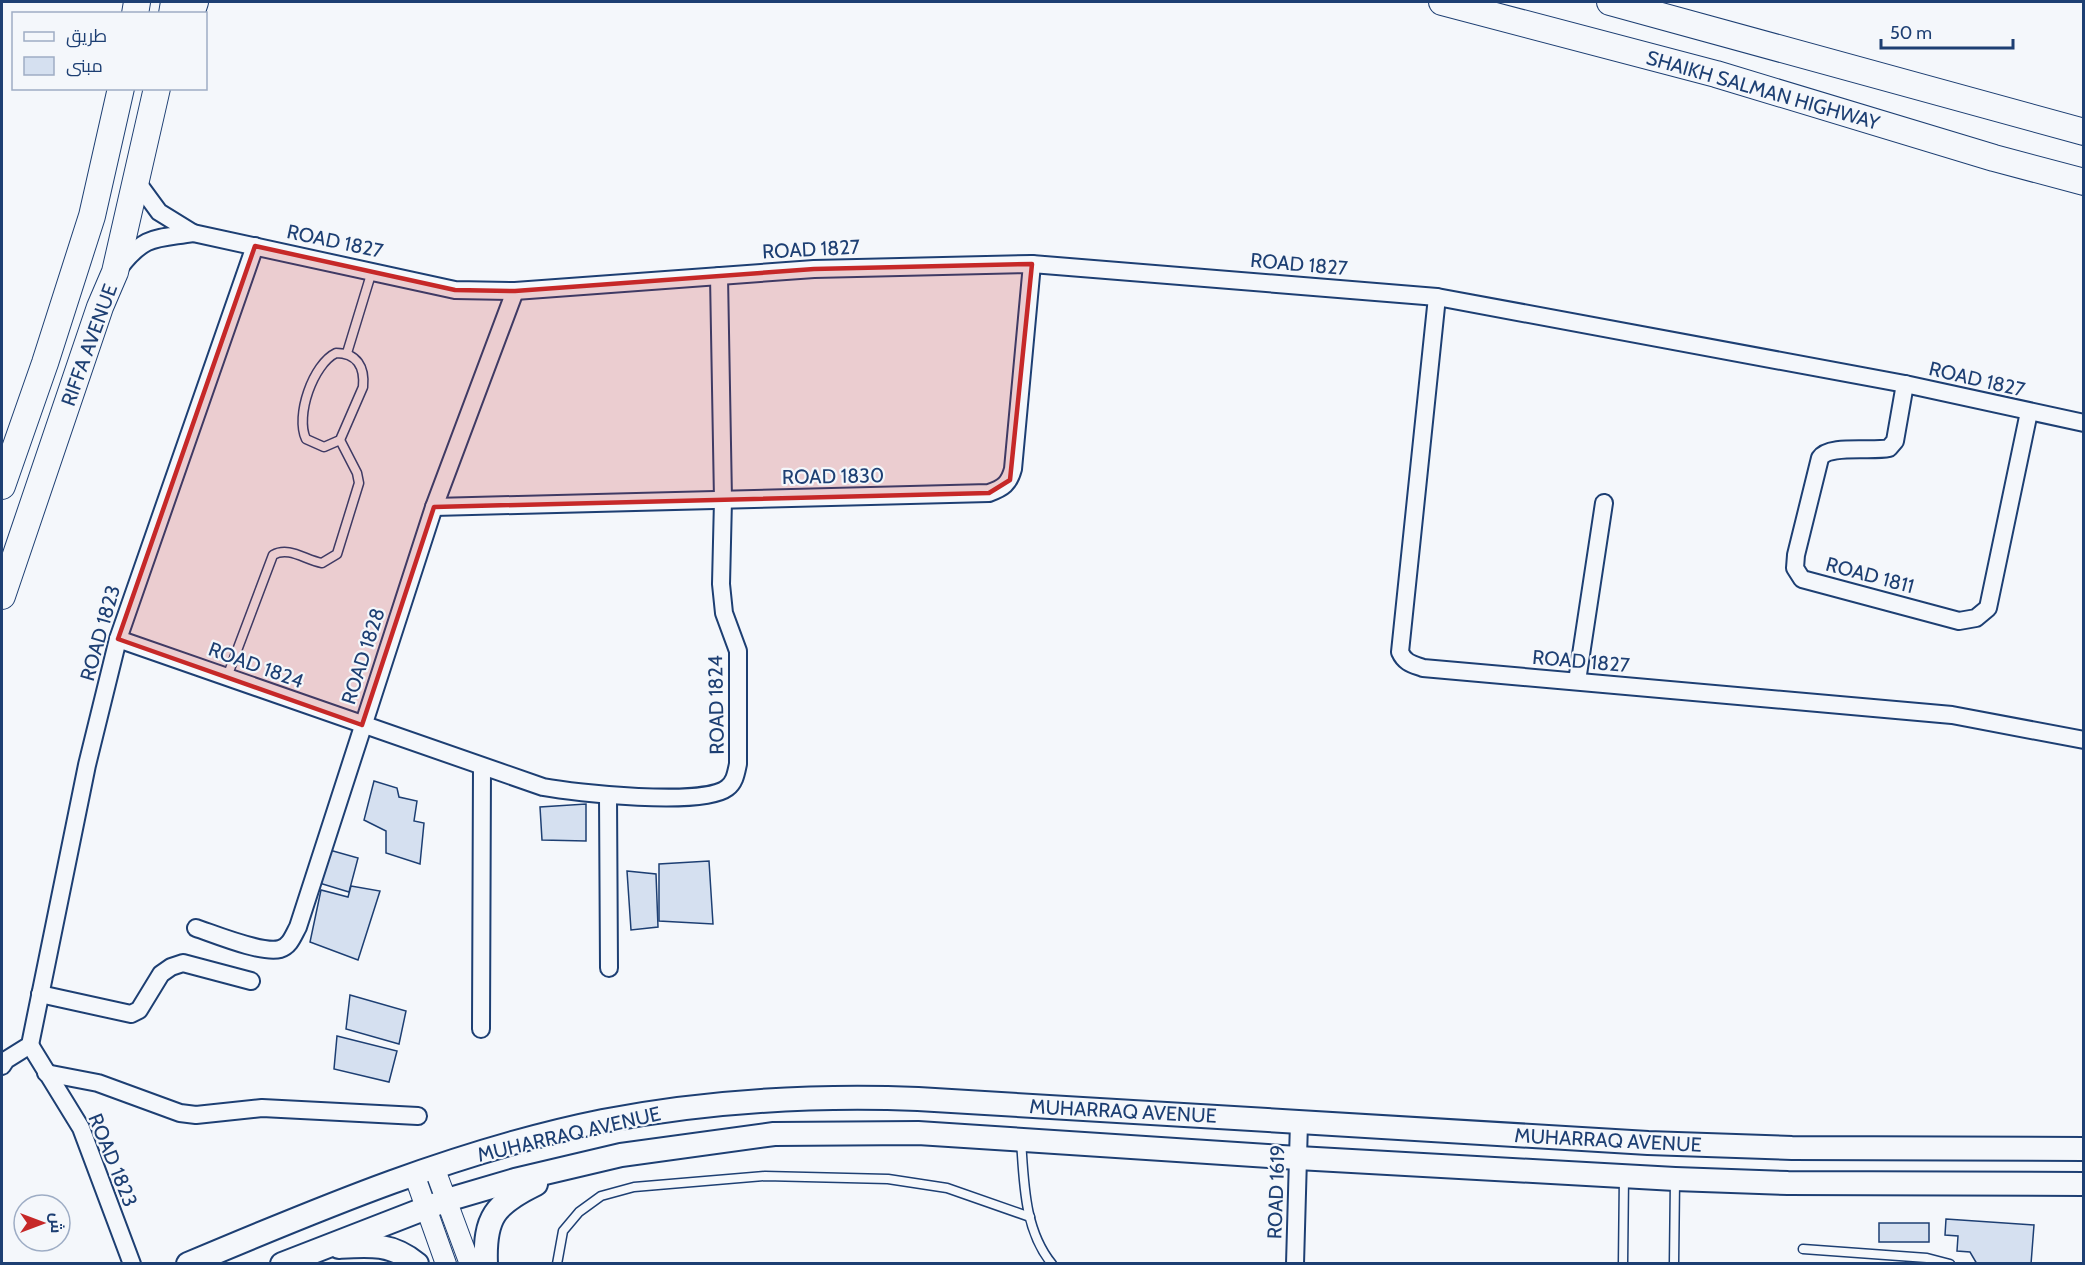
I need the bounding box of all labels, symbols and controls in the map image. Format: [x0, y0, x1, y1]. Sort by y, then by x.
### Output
legend [12, 12, 207, 90]
scale bar [1881, 12, 2013, 50]
text: 50 m [1890, 22, 1932, 44]
text: طريق [66, 25, 107, 48]
street label: SHAIKH SALMAN HIGHWAY [1644, 45, 1883, 135]
text: مبنى [66, 55, 103, 77]
street label: ROAD 1827 [285, 219, 385, 263]
street label: ROAD 1827 [762, 234, 860, 264]
street label: ROAD 1827 [1249, 248, 1349, 280]
street label: RIFFA AVENUE [56, 281, 122, 409]
street label: ROAD 1827 [1927, 356, 2027, 402]
street label: ROAD 1830 [782, 463, 884, 489]
street label: ROAD 1811 [1823, 552, 1917, 598]
street label: ROAD 1823 [75, 582, 125, 684]
street label: ROAD 1828 [336, 605, 390, 707]
street label: ROAD 1824 [205, 637, 307, 693]
street label: ROAD 1827 [1531, 645, 1631, 677]
street label: ROAD 1824 [703, 655, 729, 755]
street label: MUHARRAQ AVENUE [1029, 1094, 1217, 1128]
street label: MUHARRAQ AVENUE [475, 1101, 663, 1167]
street label: ROAD 1823 [83, 1110, 143, 1210]
street label: MUHARRAQ AVENUE [1514, 1123, 1702, 1157]
street label: ROAD 1619 [1262, 1145, 1290, 1239]
north arrow [12, 1193, 72, 1253]
text: ش [47, 1213, 66, 1233]

